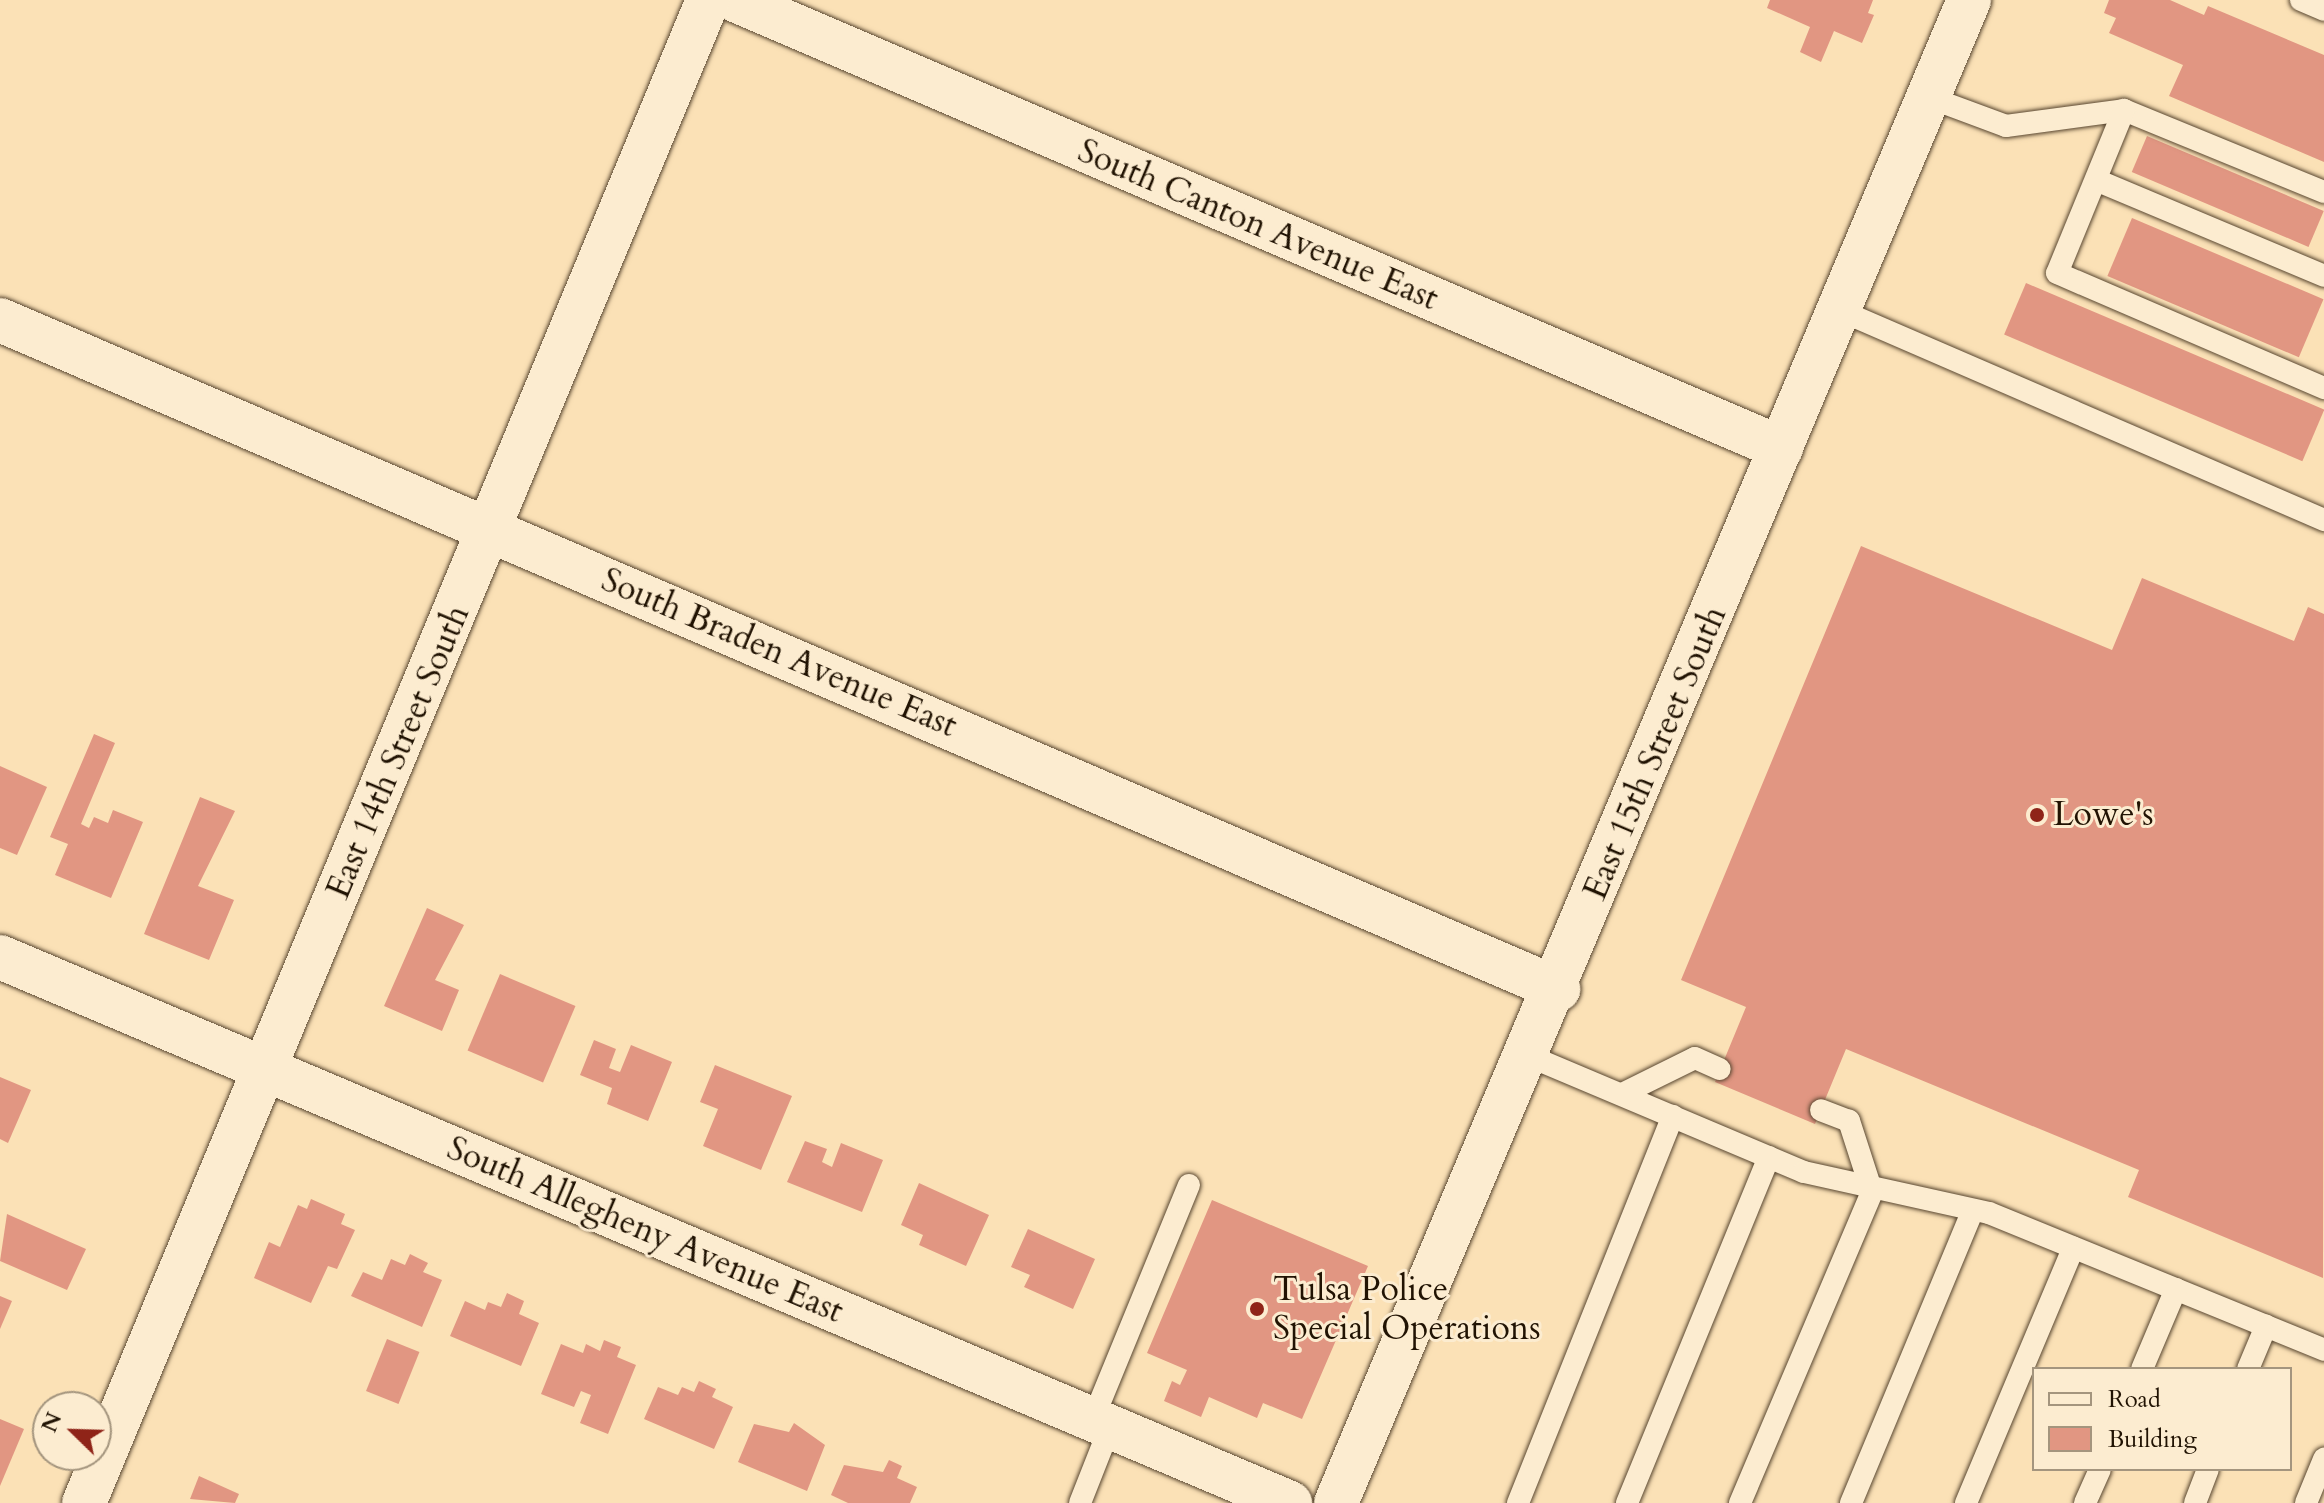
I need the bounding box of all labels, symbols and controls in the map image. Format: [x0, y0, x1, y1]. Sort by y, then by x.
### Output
street label: South Canton Avenue East [1072, 131, 1444, 319]
street label: South Braden Avenue East [595, 560, 963, 746]
street label: East 14th Street South [318, 599, 478, 905]
street label: East 15th Street South [1575, 600, 1735, 906]
place label: Lowe's [2053, 795, 2154, 835]
marker: Lowe's [2028, 806, 2046, 824]
street label: South Allegheny Avenue East [441, 1128, 849, 1332]
place label: Tulsa Police Special Operations [1273, 1269, 1541, 1348]
marker: Tulsa Police Special Operations [1248, 1300, 1266, 1318]
legend [2032, 1367, 2292, 1471]
text: Road [2108, 1383, 2161, 1416]
north arrow [32, 1391, 112, 1471]
text: N [34, 1408, 69, 1437]
text: Building [2108, 1423, 2197, 1456]

